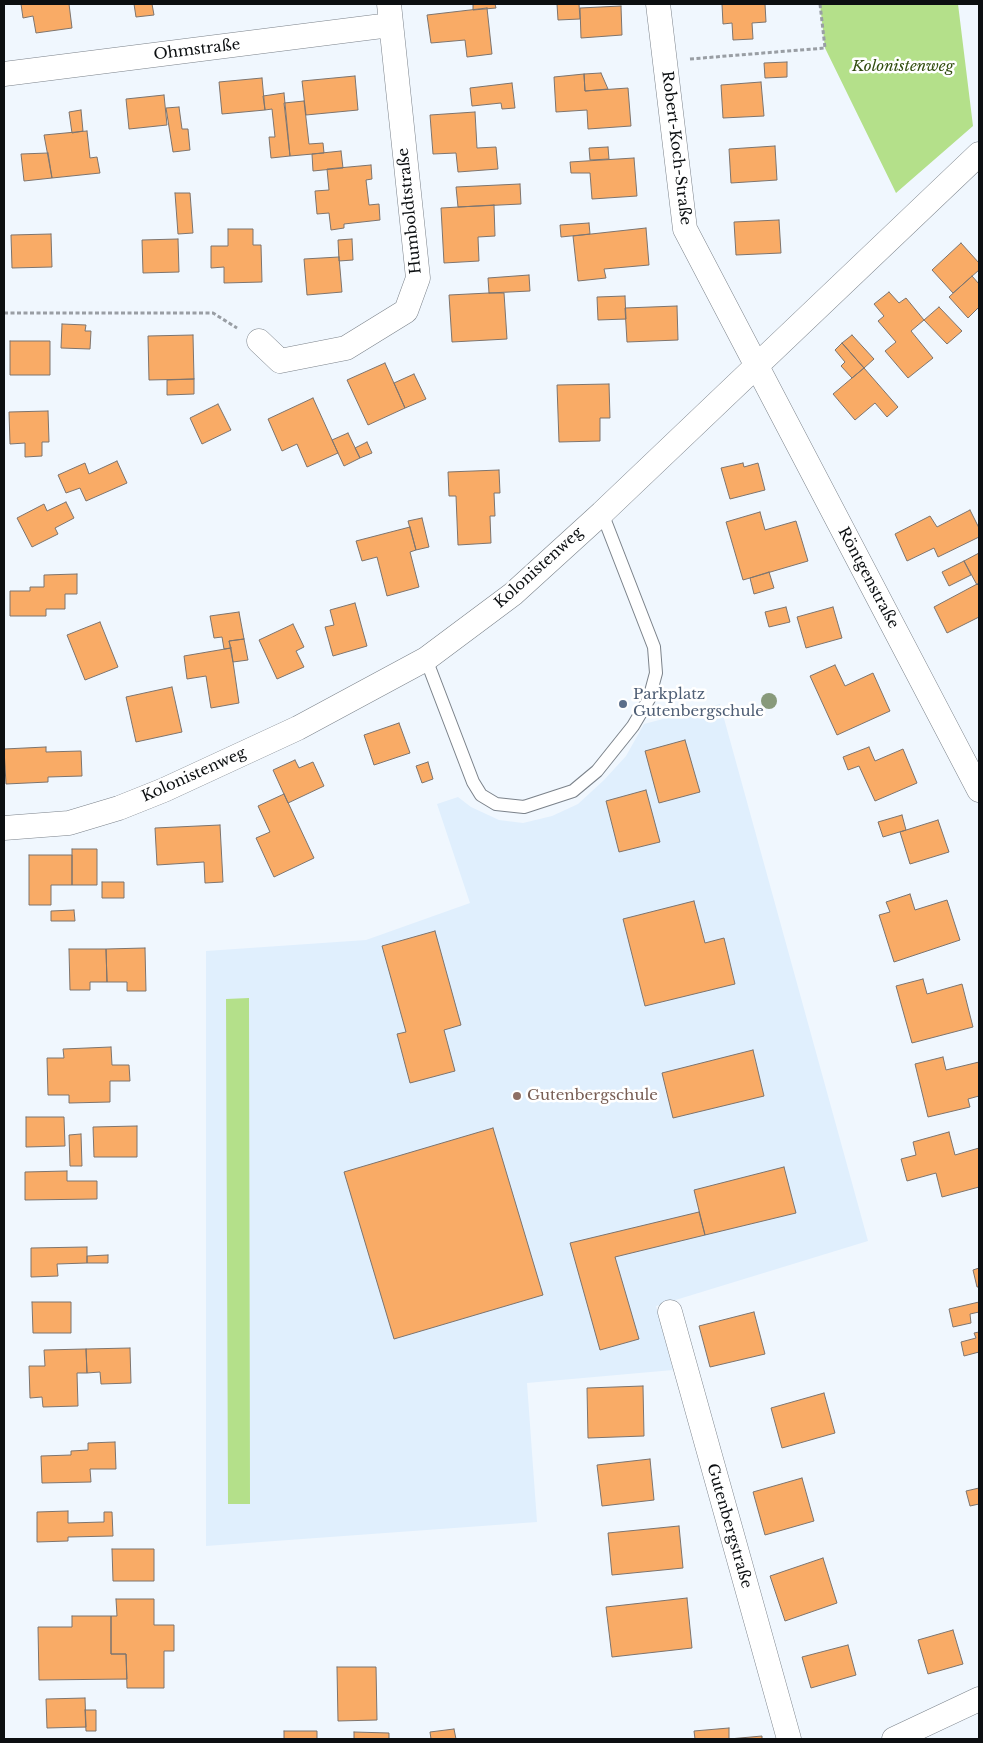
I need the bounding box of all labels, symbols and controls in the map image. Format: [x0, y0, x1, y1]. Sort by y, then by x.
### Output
street label: Ohmstraße [153, 36, 241, 64]
park label: Kolonistenweg [852, 58, 954, 76]
street label: Robert-Koch-Straße [658, 70, 694, 226]
street label: Humboldtstraße [394, 147, 426, 275]
street label: Kolonistenweg [491, 524, 587, 612]
street label: Röntgenstraße [834, 524, 902, 632]
place label: Parkplatz Gutenbergschule [633, 686, 764, 721]
marker: Parkplatz Gutenbergschule [617, 698, 629, 710]
street label: Kolonistenweg [139, 744, 249, 806]
place label: Gutenbergschule [527, 1087, 658, 1105]
marker: Gutenbergschule [511, 1090, 523, 1102]
street label: Gutenbergstraße [703, 1462, 755, 1590]

